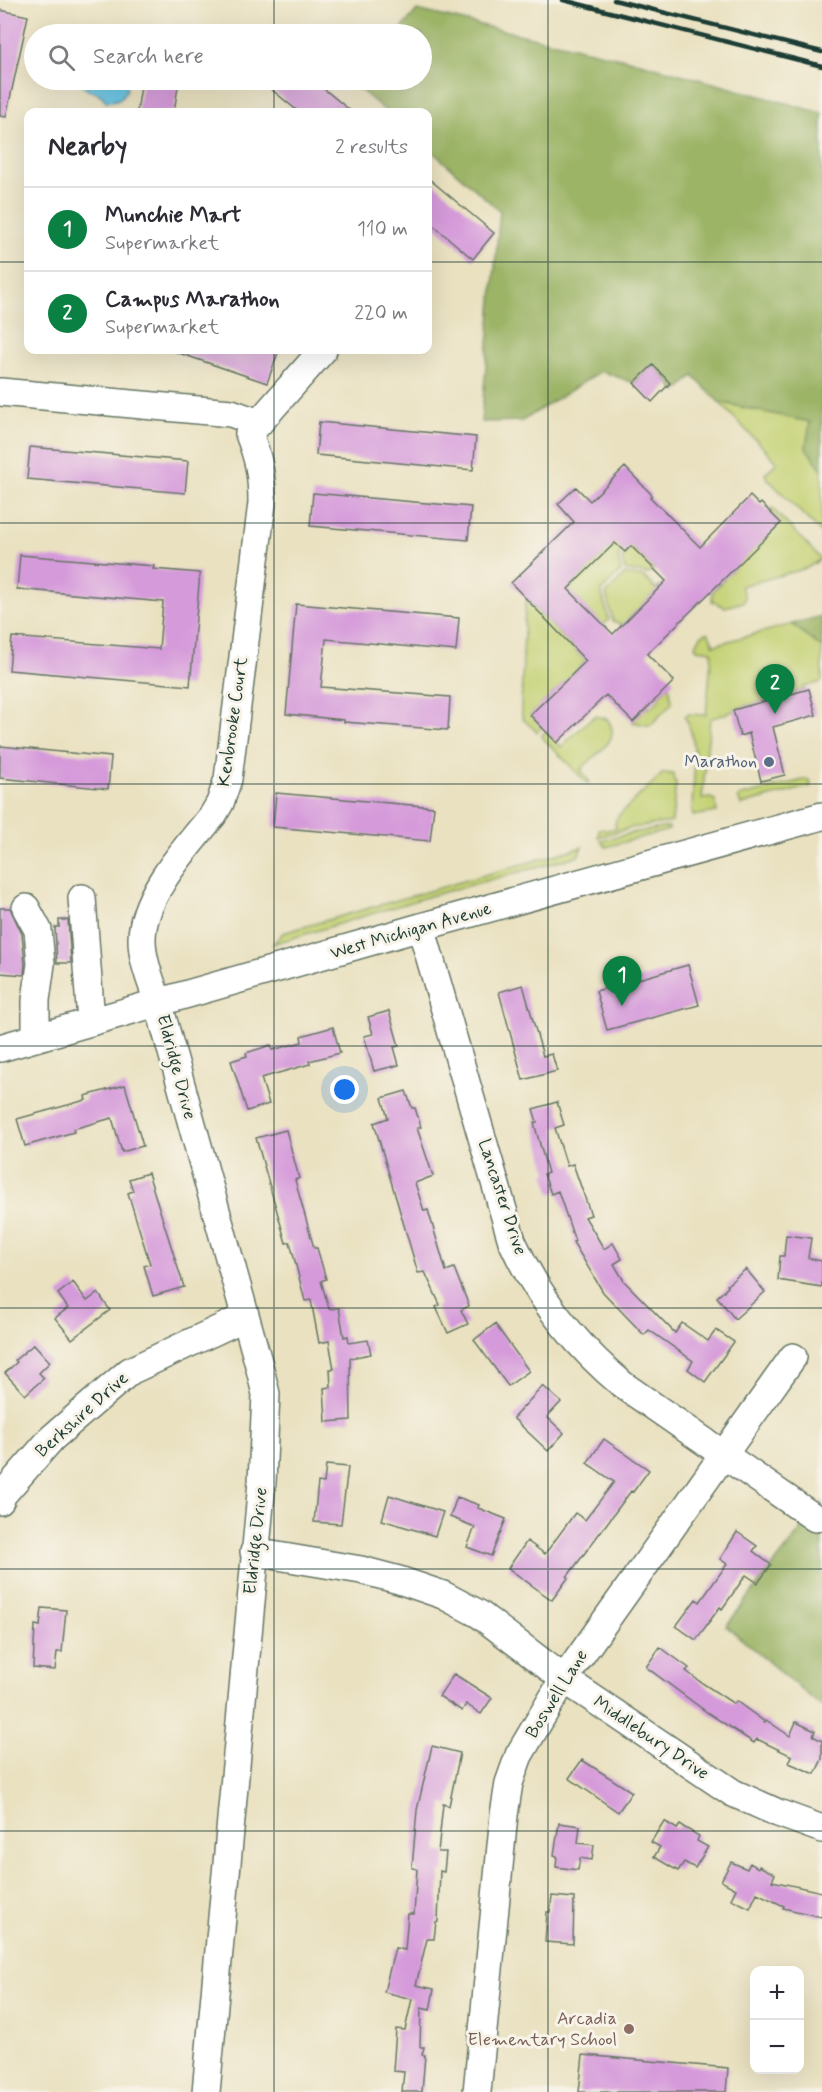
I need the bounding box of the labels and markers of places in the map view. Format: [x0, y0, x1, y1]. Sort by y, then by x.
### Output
pin: 2 [756, 664, 794, 714]
place label: Marathon [684, 750, 757, 774]
marker: Marathon [762, 755, 776, 769]
pin: 1 [602, 956, 642, 1006]
place label: Arcadia Elementary School [467, 2007, 617, 2052]
marker: Arcadia Elementary School [622, 2022, 636, 2036]

